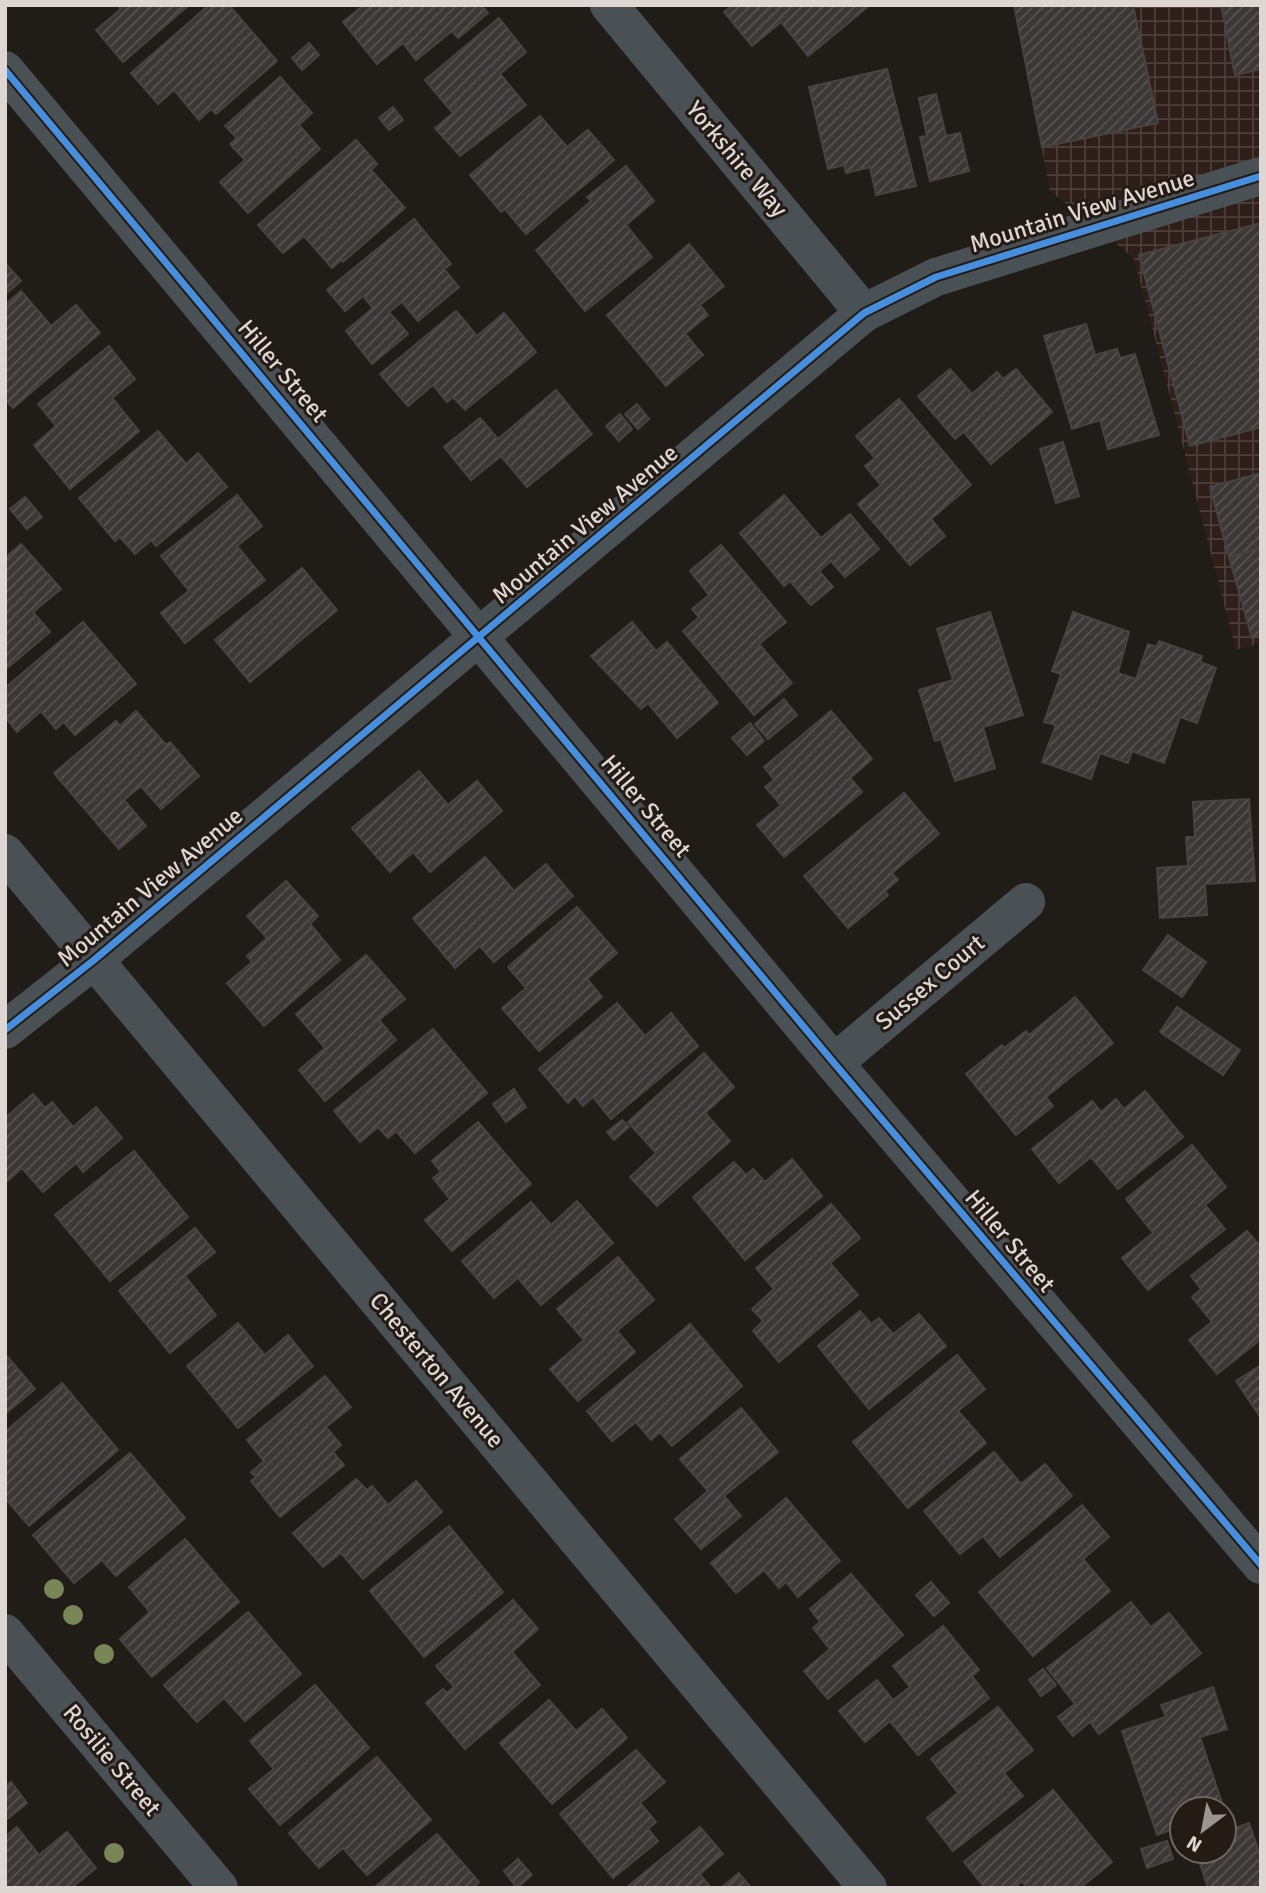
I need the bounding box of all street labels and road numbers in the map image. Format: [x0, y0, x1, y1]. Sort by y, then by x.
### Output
street label: Yorkshire Way [680, 95, 794, 223]
street label: Mountain View Avenue [966, 163, 1198, 259]
street label: Hiller Street [231, 313, 335, 429]
street label: Mountain View Avenue [486, 438, 684, 610]
street label: Hiller Street [594, 748, 698, 864]
street label: Mountain View Avenue [51, 801, 249, 973]
street label: Sussex Court [869, 928, 991, 1036]
street label: Hiller Street [958, 1183, 1062, 1299]
street label: Chesterton Avenue [363, 1286, 511, 1454]
street label: Rosilie Street [57, 1698, 167, 1822]

